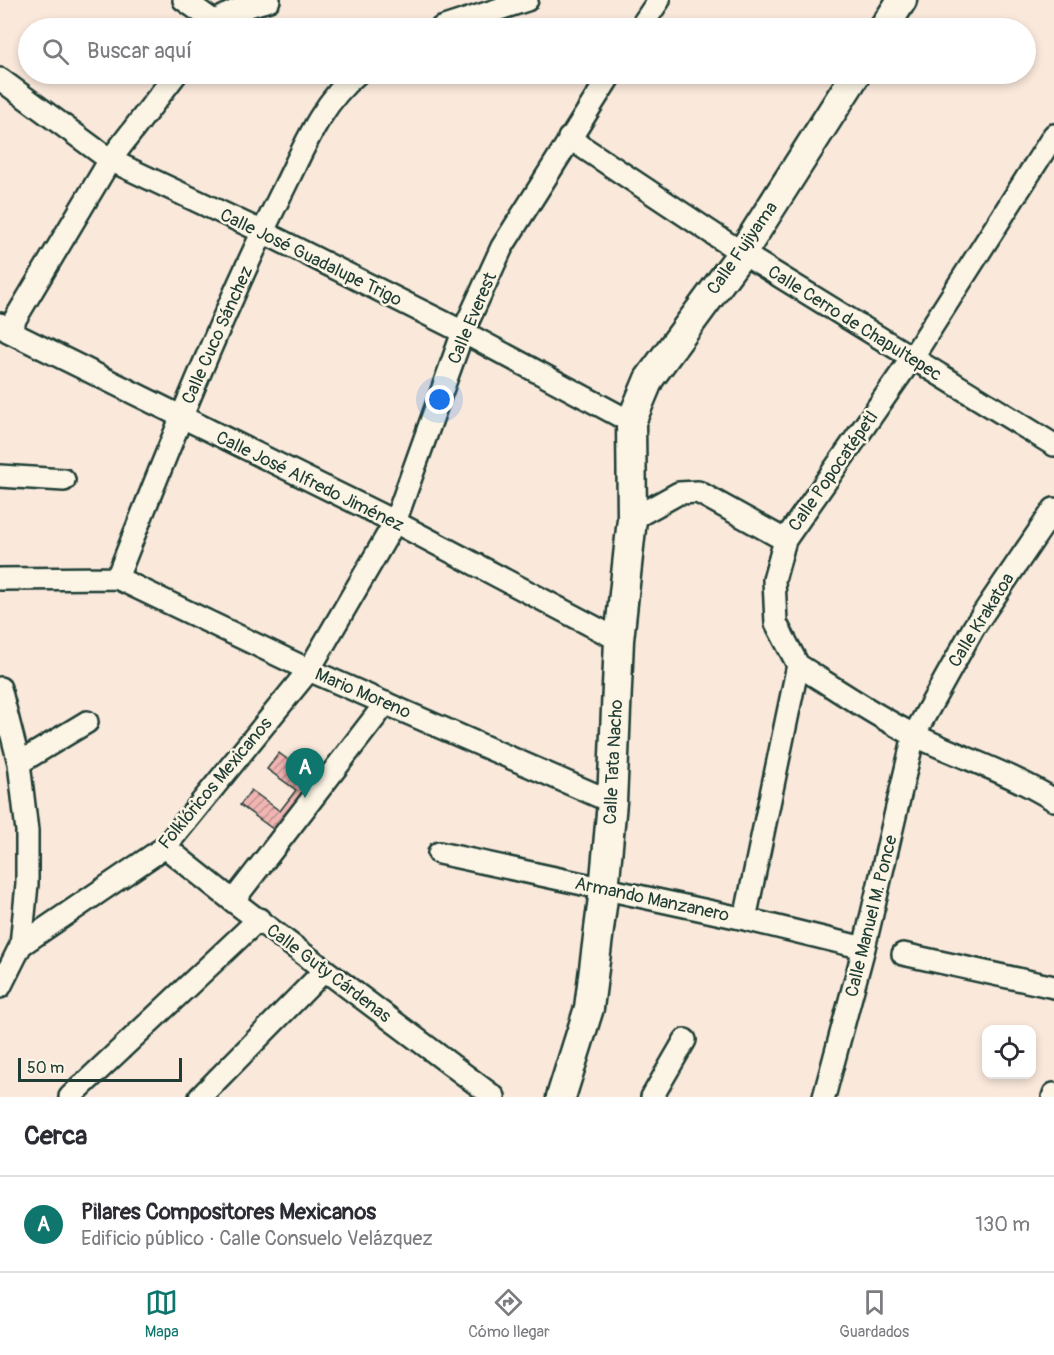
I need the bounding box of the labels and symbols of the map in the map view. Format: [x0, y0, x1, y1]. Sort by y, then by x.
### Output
street label: Calle Fujiyama [702, 197, 783, 299]
street label: Calle José Guadalupe Trigo [216, 203, 406, 312]
street label: Calle Cerro de Chapultepec [763, 260, 946, 386]
street label: Calle Cuco Sánchez [177, 263, 258, 408]
street label: Calle Everest [443, 268, 502, 368]
your location [425, 385, 454, 414]
street label: Calle Popocatépetl [783, 407, 883, 536]
street label: Calle José Alfredo Jiménez [212, 426, 408, 537]
street label: Calle Krakatoa [943, 569, 1020, 672]
street label: Mario Moreno [311, 663, 415, 724]
street label: Calle Tata Nacho [599, 699, 628, 825]
street label: Folklóricos Mexicanos [153, 713, 277, 854]
pin: A [286, 748, 324, 798]
street label: Calle Manuel M. Ponce [840, 833, 903, 999]
street label: Armando Manzanero [573, 872, 731, 927]
street label: Calle Guty Cárdenas [262, 919, 396, 1028]
scale bar [18, 1055, 182, 1082]

